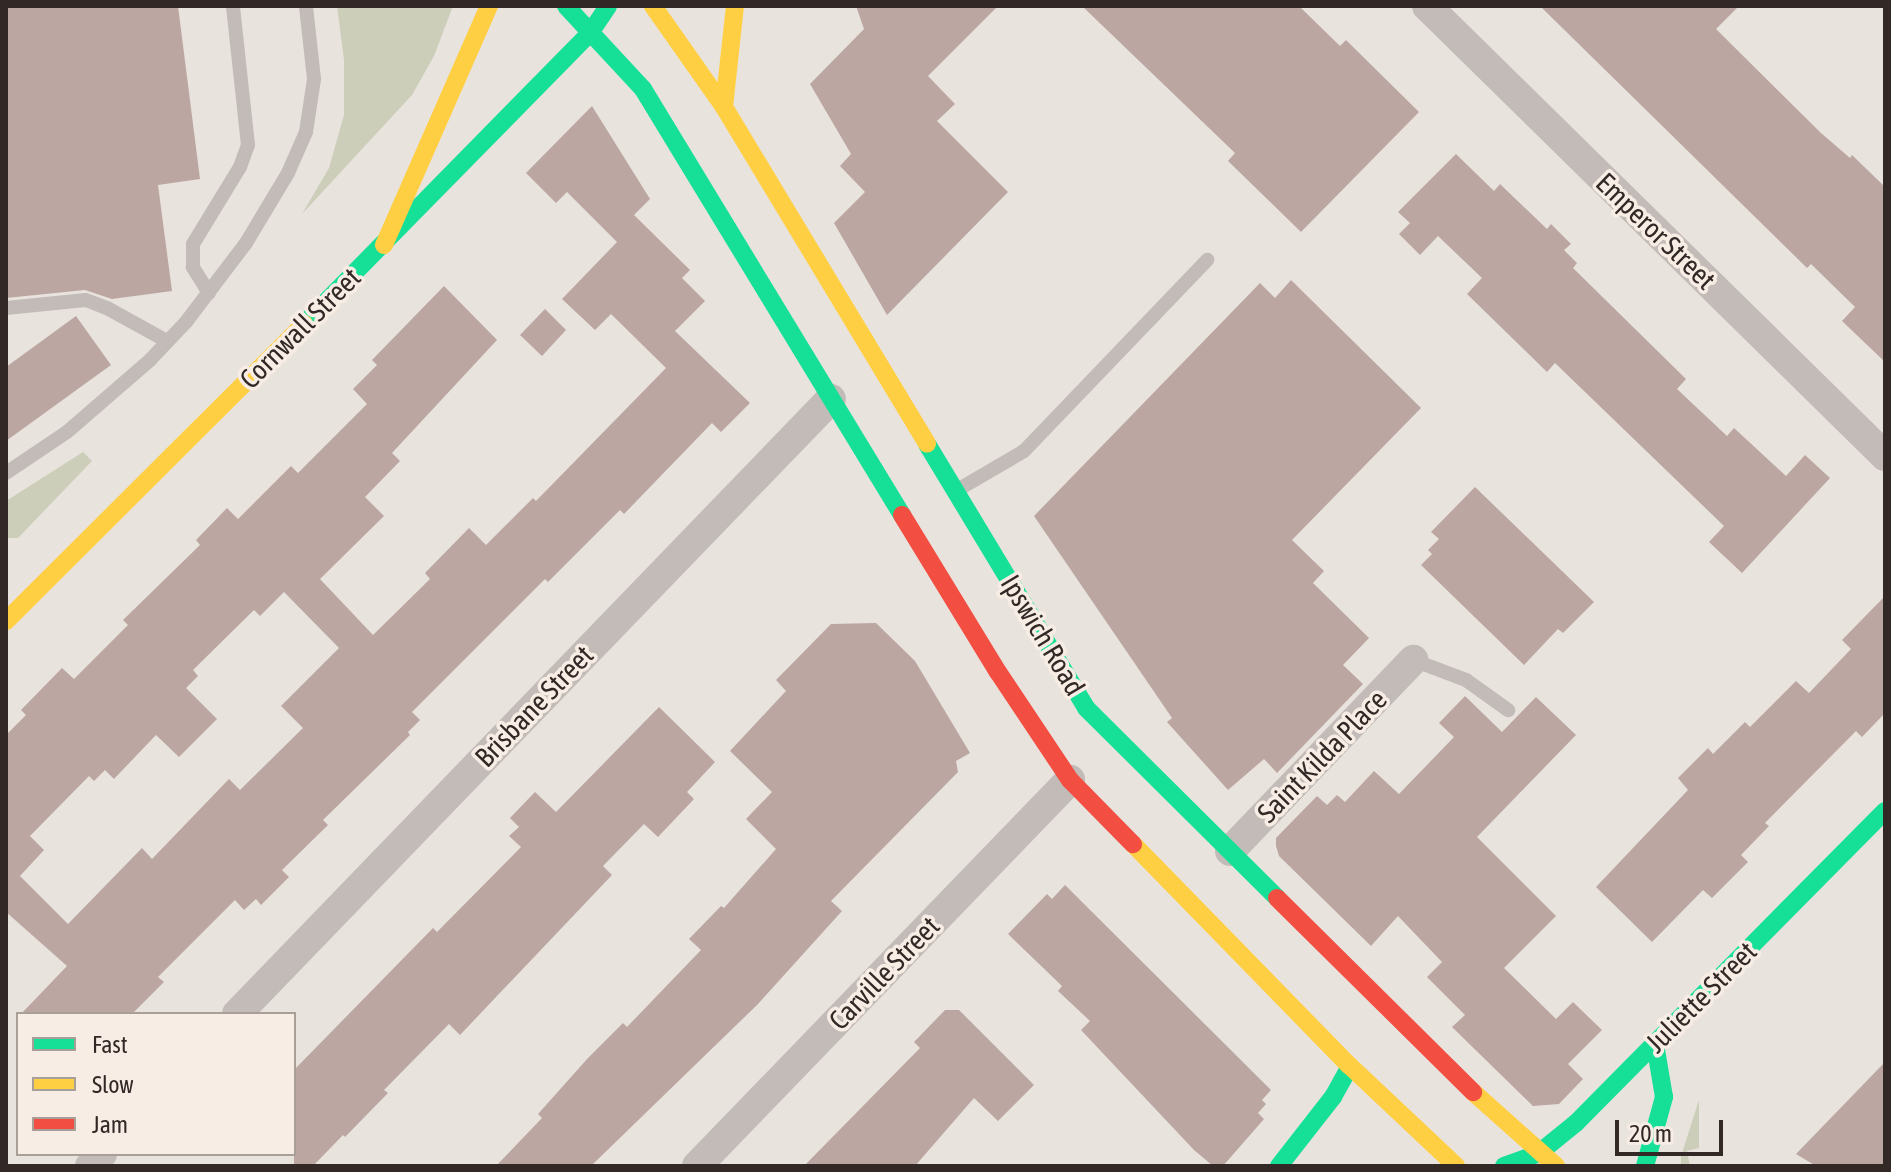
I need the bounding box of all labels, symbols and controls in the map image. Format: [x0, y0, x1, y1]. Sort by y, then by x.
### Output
street label: Emperor Street [1589, 166, 1723, 296]
street label: Cornwall Street [233, 261, 367, 395]
street label: Ipswich Road [994, 569, 1092, 701]
street label: Brisbane Street [468, 638, 600, 774]
street label: Saint Kilda Place [1250, 683, 1394, 829]
street label: Carville Street [822, 909, 946, 1037]
street label: Juliette Street [1639, 935, 1763, 1059]
legend [16, 1012, 296, 1156]
text: Fast [92, 1031, 128, 1058]
text: Slow [92, 1071, 134, 1098]
scale bar [1619, 1104, 1727, 1154]
text: Jam [92, 1111, 128, 1138]
text: 20 m [1629, 1120, 1672, 1147]

